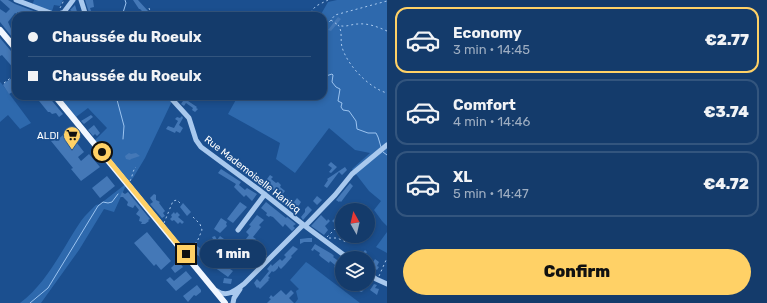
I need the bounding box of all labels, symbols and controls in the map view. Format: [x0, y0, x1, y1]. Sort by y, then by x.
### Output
icon: car [405, 22, 441, 58]
text: Economy [453, 24, 522, 42]
text: Chaussée du Roeulx [52, 28, 202, 46]
text: €2.77 [705, 31, 749, 49]
text: 3 min · 14:45 [453, 42, 530, 57]
text: Chaussée du Roeulx [52, 67, 202, 85]
icon: car [405, 94, 441, 130]
text: Comfort [453, 96, 516, 114]
text: €3.74 [704, 103, 749, 121]
text: 4 min · 14:46 [453, 114, 530, 129]
supermarket icon: ALDI [62, 125, 82, 150]
place label: ALDI [37, 130, 59, 142]
street label: Rue Mademoiselle Hanicq [202, 133, 303, 216]
route start [93, 143, 111, 161]
icon: car [405, 166, 441, 202]
text: XL [453, 168, 472, 186]
text: €4.72 [703, 175, 749, 193]
text: 5 min · 14:47 [453, 186, 529, 201]
north arrow [335, 203, 375, 243]
map controls [335, 203, 375, 291]
callout: 1 min [200, 240, 266, 268]
route end [177, 245, 195, 263]
text: 1 min [216, 246, 250, 261]
button: Confirm [403, 249, 751, 295]
button: layers [335, 251, 375, 291]

